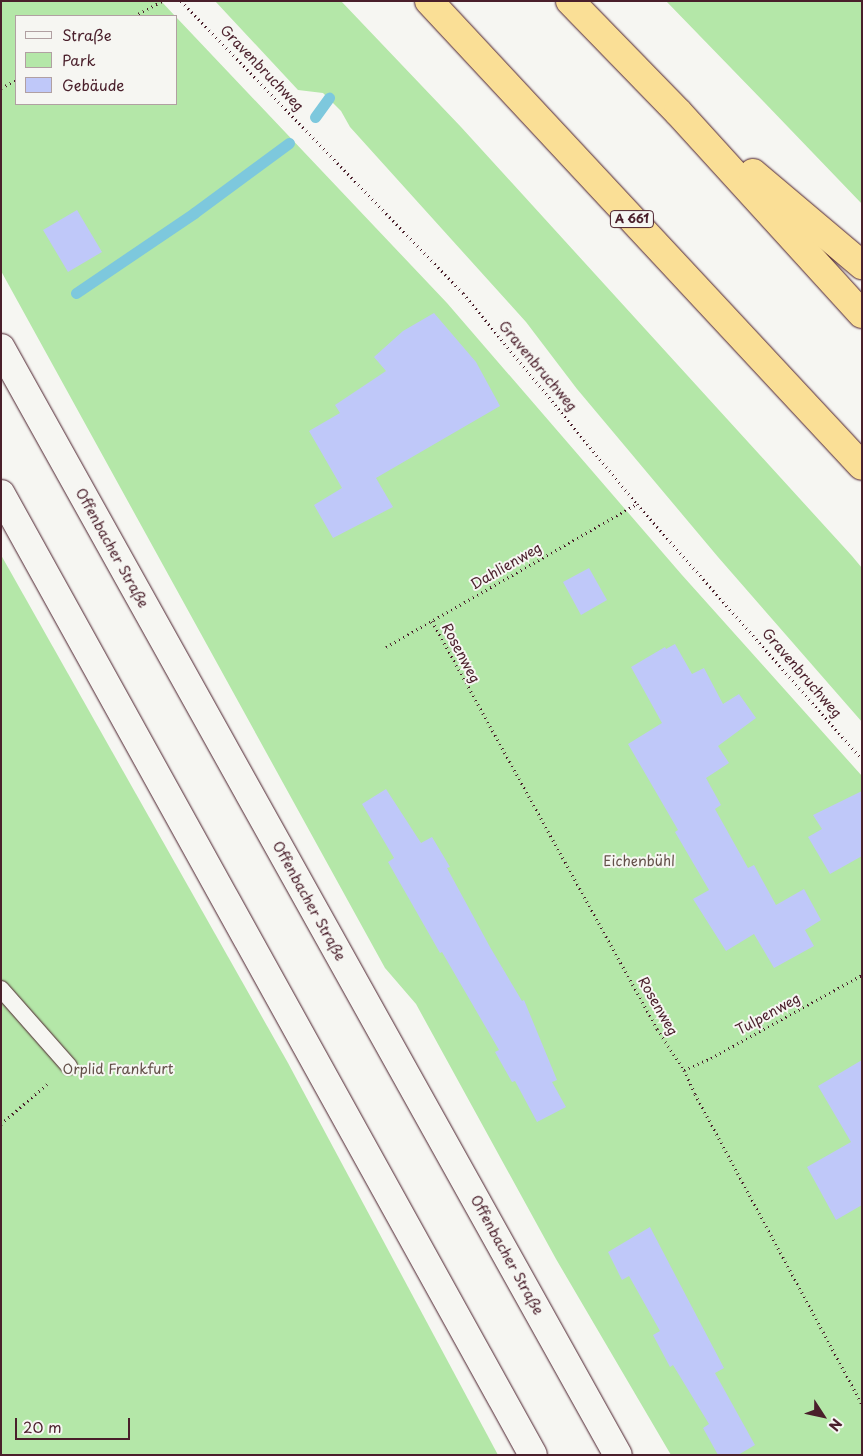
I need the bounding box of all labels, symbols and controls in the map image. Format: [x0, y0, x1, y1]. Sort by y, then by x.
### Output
legend [15, 15, 178, 105]
street label: Gravenbruchweg [217, 22, 307, 114]
text: Straße [62, 23, 112, 46]
text: Park [62, 48, 96, 71]
text: Gebäude [62, 73, 124, 96]
road number: A 661 [610, 210, 654, 228]
street label: Gravenbruchweg [495, 317, 581, 415]
street label: Offenbacher Straße [72, 485, 152, 611]
street label: Dahlienweg [467, 539, 545, 593]
street label: Rosenweg [438, 620, 484, 686]
street label: Gravenbruchweg [759, 625, 845, 721]
street label: Offenbacher Straße [269, 838, 349, 964]
park label: Eichenbühl [603, 853, 675, 869]
street label: Rosenweg [634, 974, 682, 1038]
street label: Tulpenweg [733, 989, 803, 1039]
park label: Orplid Frankfurt [62, 1061, 174, 1077]
street label: Offenbacher Straße [467, 1192, 547, 1318]
north arrow [798, 1391, 848, 1441]
scale bar [18, 1408, 132, 1440]
text: N [824, 1414, 847, 1435]
text: 20 m [23, 1415, 62, 1438]

